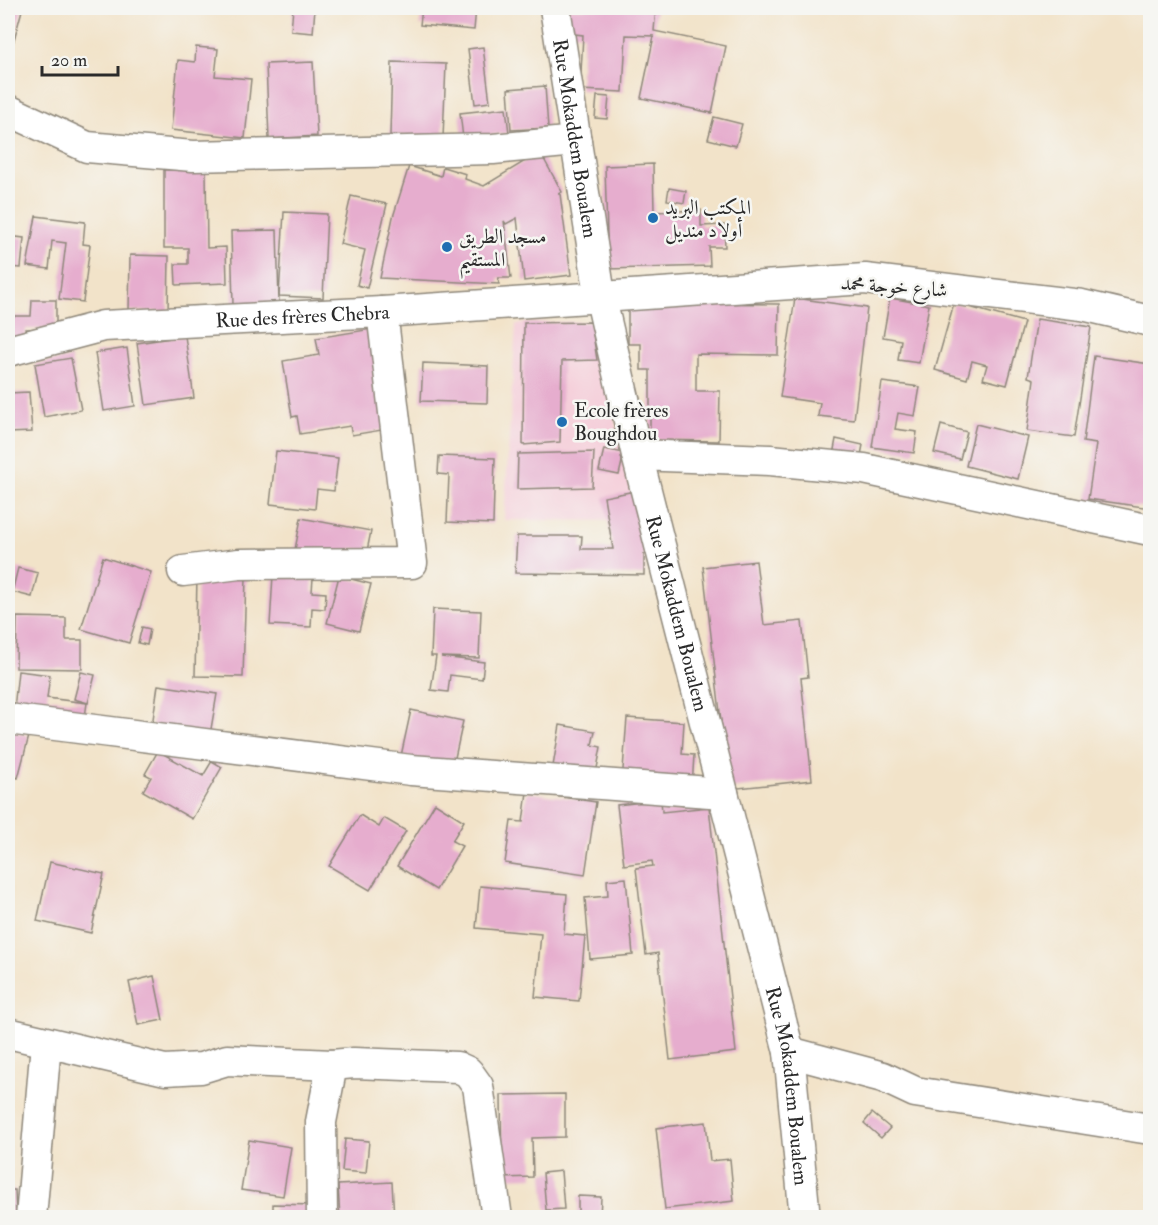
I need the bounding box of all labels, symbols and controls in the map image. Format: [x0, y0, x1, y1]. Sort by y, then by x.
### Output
street label: Rue Mokaddem Boualem [547, 37, 603, 240]
scale bar [42, 39, 118, 77]
text: 20 m [51, 49, 87, 72]
place label: المكتب البريد أولاد منديل [665, 195, 751, 245]
marker: المكتب البريد أولاد منديل [646, 211, 660, 225]
place label: مسجد الطريق المستقيم [459, 224, 547, 279]
marker: مسجد الطريق المستقيم [440, 240, 454, 254]
street label: شارع خوجة محمد [839, 270, 948, 308]
street label: Rue des frères Chebra [215, 299, 391, 333]
place label: Ecole frères Boughdou [574, 398, 669, 446]
marker: Ecole frères Boughdou [555, 415, 569, 429]
street label: Rue Mokaddem Boualem [640, 513, 714, 714]
street label: Rue Mokaddem Boualem [760, 984, 814, 1187]

